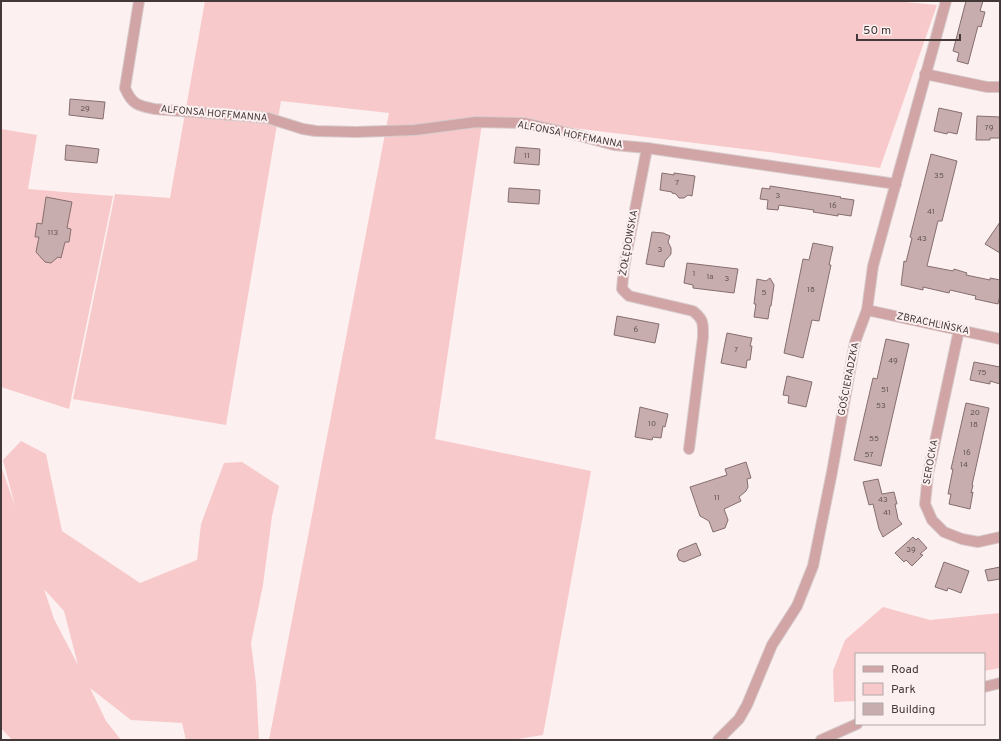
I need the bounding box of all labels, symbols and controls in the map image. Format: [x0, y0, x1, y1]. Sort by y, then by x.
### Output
scale bar [857, 16, 960, 42]
text: 50 m [863, 23, 891, 39]
street label: ALFONSA HOFFMANNA [160, 103, 268, 125]
house number: 29 [80, 104, 90, 114]
street label: ALFONSA HOFFMANNA [516, 118, 624, 152]
house number: 79 [985, 123, 994, 133]
house number: 11 [524, 151, 530, 161]
house number: 35 [934, 171, 944, 181]
house number: 7 [675, 178, 679, 188]
house number: 3 [776, 191, 781, 201]
house number: 16 [829, 201, 837, 211]
house number: 41 [927, 207, 935, 217]
street label: ŻOŁĘDOWSKA [617, 209, 641, 277]
house number: 113 [48, 228, 59, 238]
house number: 43 [917, 234, 927, 244]
house number: 3 [658, 245, 663, 255]
house number: 1 [693, 269, 695, 279]
house number: 1a [707, 272, 713, 282]
house number: 3 [725, 274, 730, 284]
house number: 18 [807, 285, 815, 295]
house number: 5 [762, 288, 767, 298]
street label: ZBRACHLIŃSKA [896, 310, 971, 338]
house number: 6 [634, 325, 639, 335]
street label: GOŚCIERADZKA [835, 341, 863, 417]
house number: 7 [734, 345, 738, 355]
house number: 49 [888, 356, 898, 366]
house number: 75 [977, 368, 987, 378]
house number: 51 [881, 385, 889, 395]
house number: 53 [876, 401, 886, 411]
house number: 20 [970, 408, 980, 418]
house number: 10 [648, 419, 656, 429]
house number: 18 [970, 420, 978, 430]
house number: 55 [869, 434, 879, 444]
street label: SEROCKA [921, 438, 941, 486]
house number: 16 [963, 448, 971, 458]
house number: 57 [864, 450, 874, 460]
house number: 14 [960, 460, 968, 470]
house number: 11 [714, 493, 720, 503]
house number: 43 [878, 495, 888, 505]
house number: 41 [883, 508, 891, 518]
house number: 39 [906, 545, 916, 555]
legend [855, 653, 985, 725]
text: Road [891, 662, 919, 678]
text: Park [891, 682, 916, 698]
text: Building [891, 702, 935, 718]

